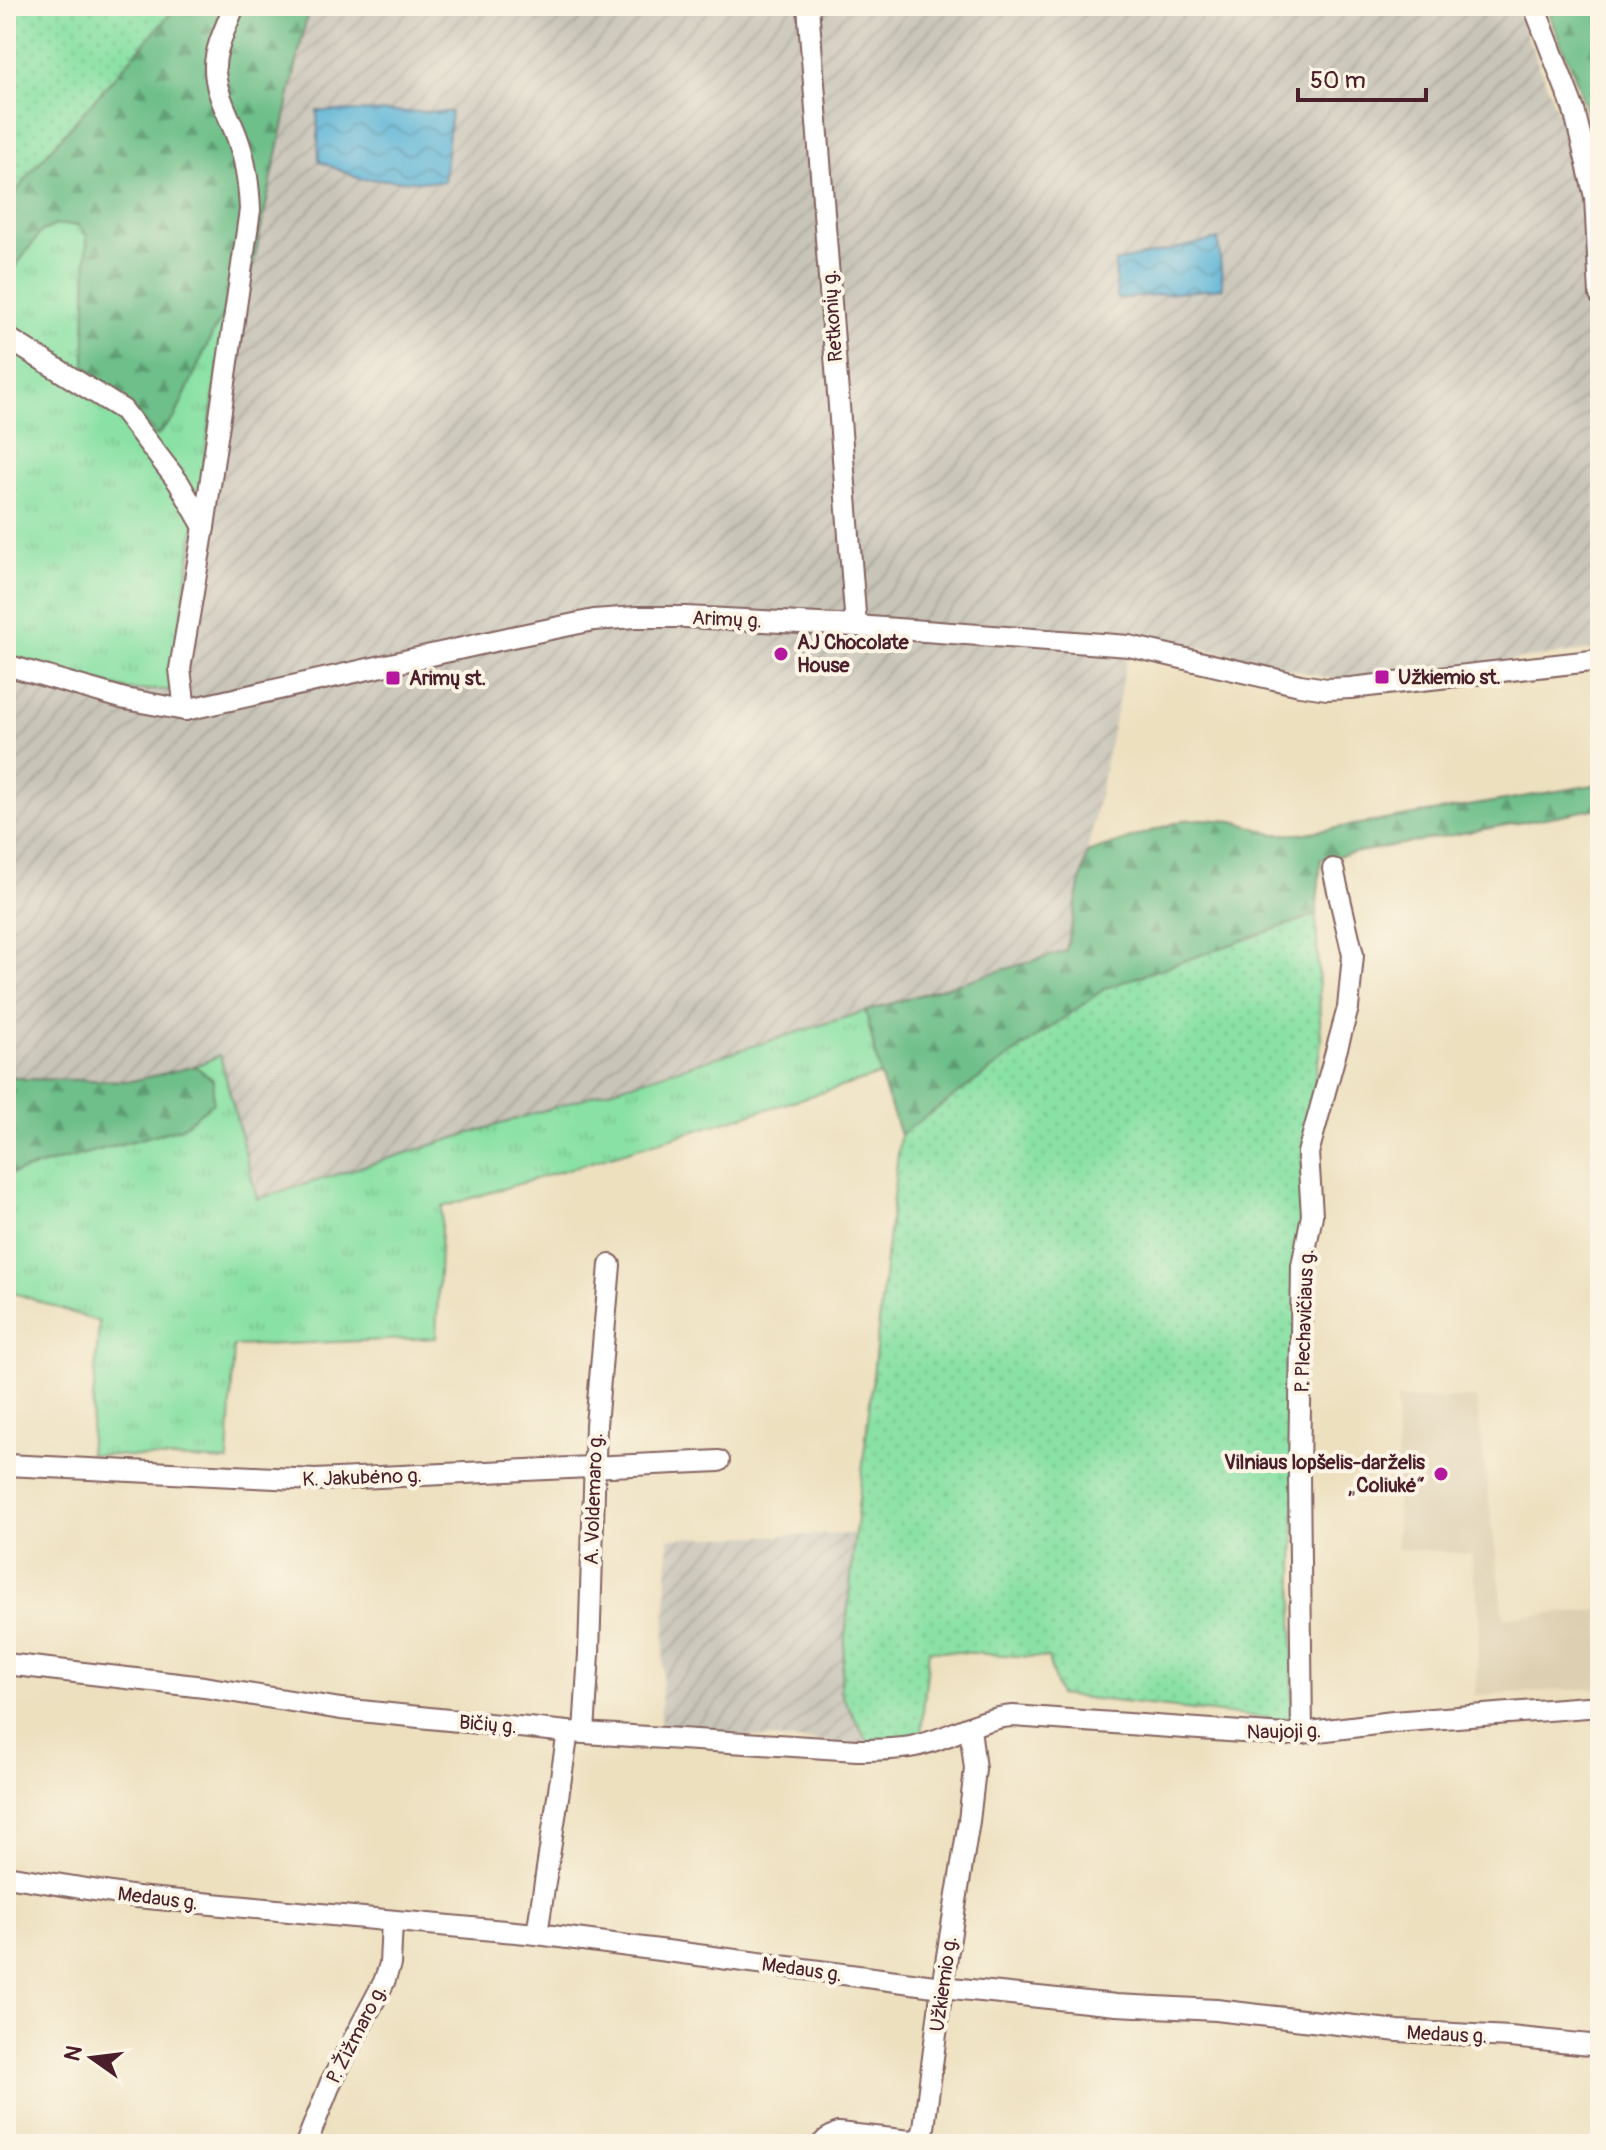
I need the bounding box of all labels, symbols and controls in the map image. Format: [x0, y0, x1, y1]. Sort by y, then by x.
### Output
scale bar [1298, 52, 1426, 102]
text: 50 m [1310, 66, 1366, 95]
street label: Retkonių g. [817, 269, 848, 363]
street label: Arimų g. [691, 605, 763, 634]
place label: AJ Chocolate House [797, 630, 910, 678]
marker: AJ Chocolate House [772, 645, 790, 663]
place label: Užkiemio st. [1398, 665, 1501, 690]
place label: Arimų st. [409, 666, 486, 691]
marker: Užkiemio st. [1373, 668, 1391, 686]
marker: Arimų st. [384, 669, 402, 687]
street label: P. Plechavičiaus g. [1290, 1249, 1319, 1393]
street label: A. Voldemaro g. [579, 1433, 608, 1565]
place label: Vilniaus lopšelis-darželis „Coliukė“ [1224, 1450, 1425, 1498]
street label: K. Jakubėno g. [302, 1463, 422, 1492]
marker: Vilniaus lopšelis-darželis „Coliukė“ [1432, 1465, 1450, 1483]
street label: Bičių g. [458, 1710, 518, 1739]
street label: Naujoji g. [1246, 1718, 1322, 1745]
street label: Medaus g. [116, 1881, 200, 1916]
street label: Užkiemio g. [924, 1935, 963, 2033]
street label: Medaus g. [760, 1951, 844, 1987]
street label: P. Žižmaro g. [321, 1981, 392, 2088]
north arrow [52, 2018, 132, 2098]
street label: Medaus g. [1406, 2020, 1488, 2049]
text: N [58, 2043, 89, 2064]

